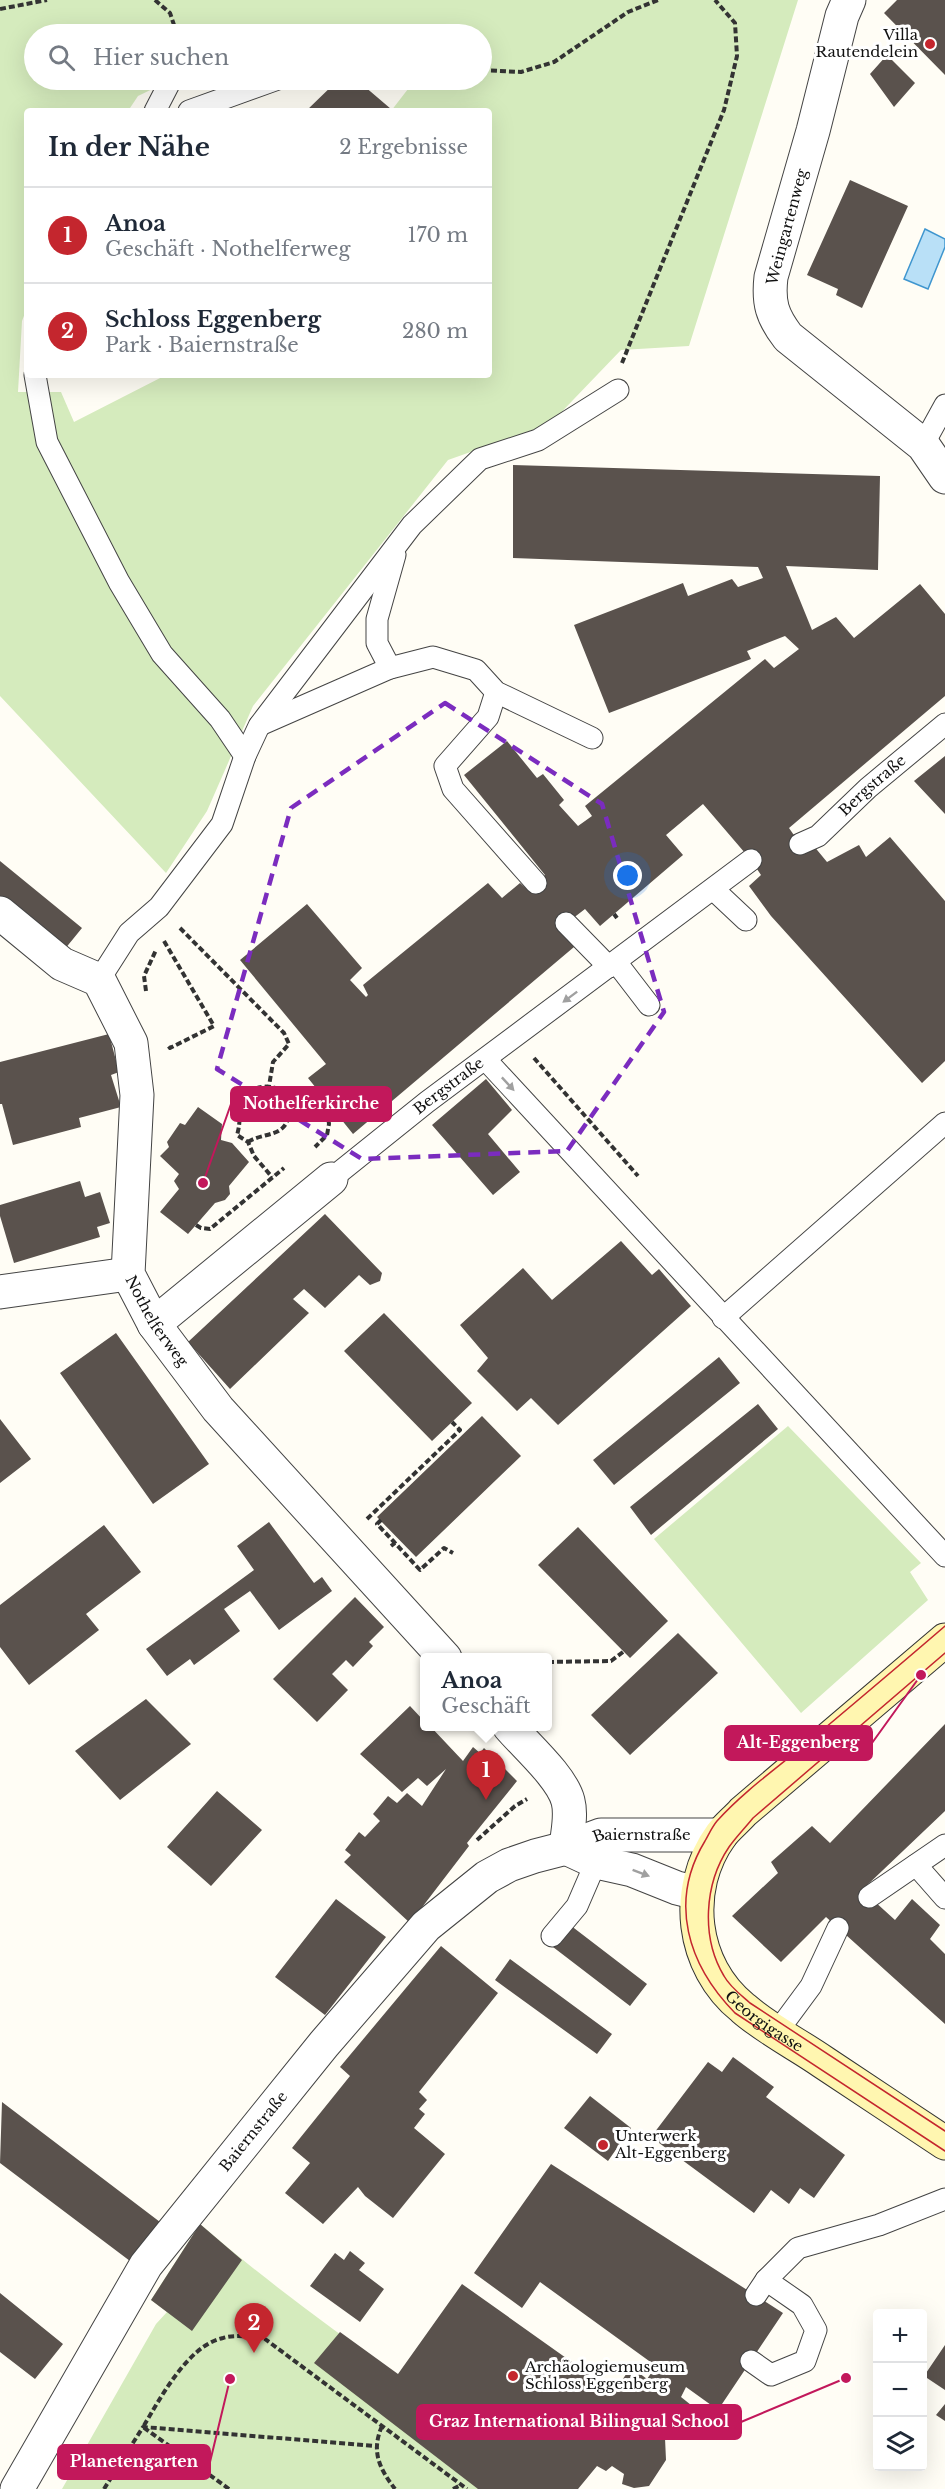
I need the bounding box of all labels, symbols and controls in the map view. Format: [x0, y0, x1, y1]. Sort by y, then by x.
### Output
search box [24, 24, 492, 90]
place label: Villa Rautendelein [816, 25, 919, 61]
marker: Villa Rautendelein [923, 37, 937, 51]
icon: search [45, 41, 78, 74]
text: Hier suchen [93, 44, 229, 71]
text: In der Nähe [48, 131, 210, 163]
text: 2 Ergebnisse [339, 135, 468, 159]
street label: Weingartenweg [762, 166, 811, 288]
text: Anoa [105, 210, 166, 237]
text: 1 [63, 223, 72, 247]
text: 170 m [408, 223, 468, 247]
text: Geschäft · Nothelferweg [105, 237, 350, 261]
text: Schloss Eggenberg [105, 306, 321, 333]
text: 2 [61, 319, 74, 343]
text: 280 m [402, 319, 468, 343]
text: Park · Baiernstraße [105, 333, 299, 357]
street label: Bergstraße [835, 751, 910, 820]
your location [613, 861, 642, 890]
one-way arrow [562, 991, 578, 1003]
street label: Bergstraße [409, 1053, 487, 1118]
one-way arrow [501, 1076, 514, 1091]
callout: Nothelferkirche [231, 1087, 391, 1121]
text: Nothelferkirche [243, 1093, 379, 1113]
street label: Nothelferweg [121, 1272, 193, 1371]
popup [420, 1653, 552, 1731]
text: Anoa [441, 1667, 502, 1694]
text: Geschäft [441, 1694, 531, 1718]
callout: Alt-Eggenberg [725, 1726, 872, 1760]
text: Alt-Eggenberg [736, 1732, 860, 1752]
pin: 1 [466, 1750, 506, 1800]
street label: Baiernstraße [590, 1825, 691, 1846]
one-way arrow [632, 1869, 650, 1878]
street label: Georgigasse [721, 1986, 807, 2056]
street label: Baiernstraße [215, 2087, 291, 2175]
place label: Unterwerk Alt-Eggenberg [614, 2126, 727, 2162]
marker: Unterwerk Alt-Eggenberg [596, 2138, 610, 2152]
pin: 2 [234, 2304, 274, 2353]
map controls [873, 2309, 927, 2471]
button: + [873, 2309, 927, 2363]
place label: Archäologiemuseum Schloss Eggenberg [524, 2357, 685, 2393]
button: − [873, 2363, 927, 2417]
marker: Archäologiemuseum Schloss Eggenberg [506, 2369, 520, 2383]
callout: Graz International Bilingual School [417, 2405, 741, 2439]
text: Graz International Bilingual School [429, 2411, 729, 2431]
button: layers [873, 2417, 927, 2471]
callout: Planetengarten [58, 2445, 210, 2479]
text: Planetengarten [70, 2451, 199, 2471]

